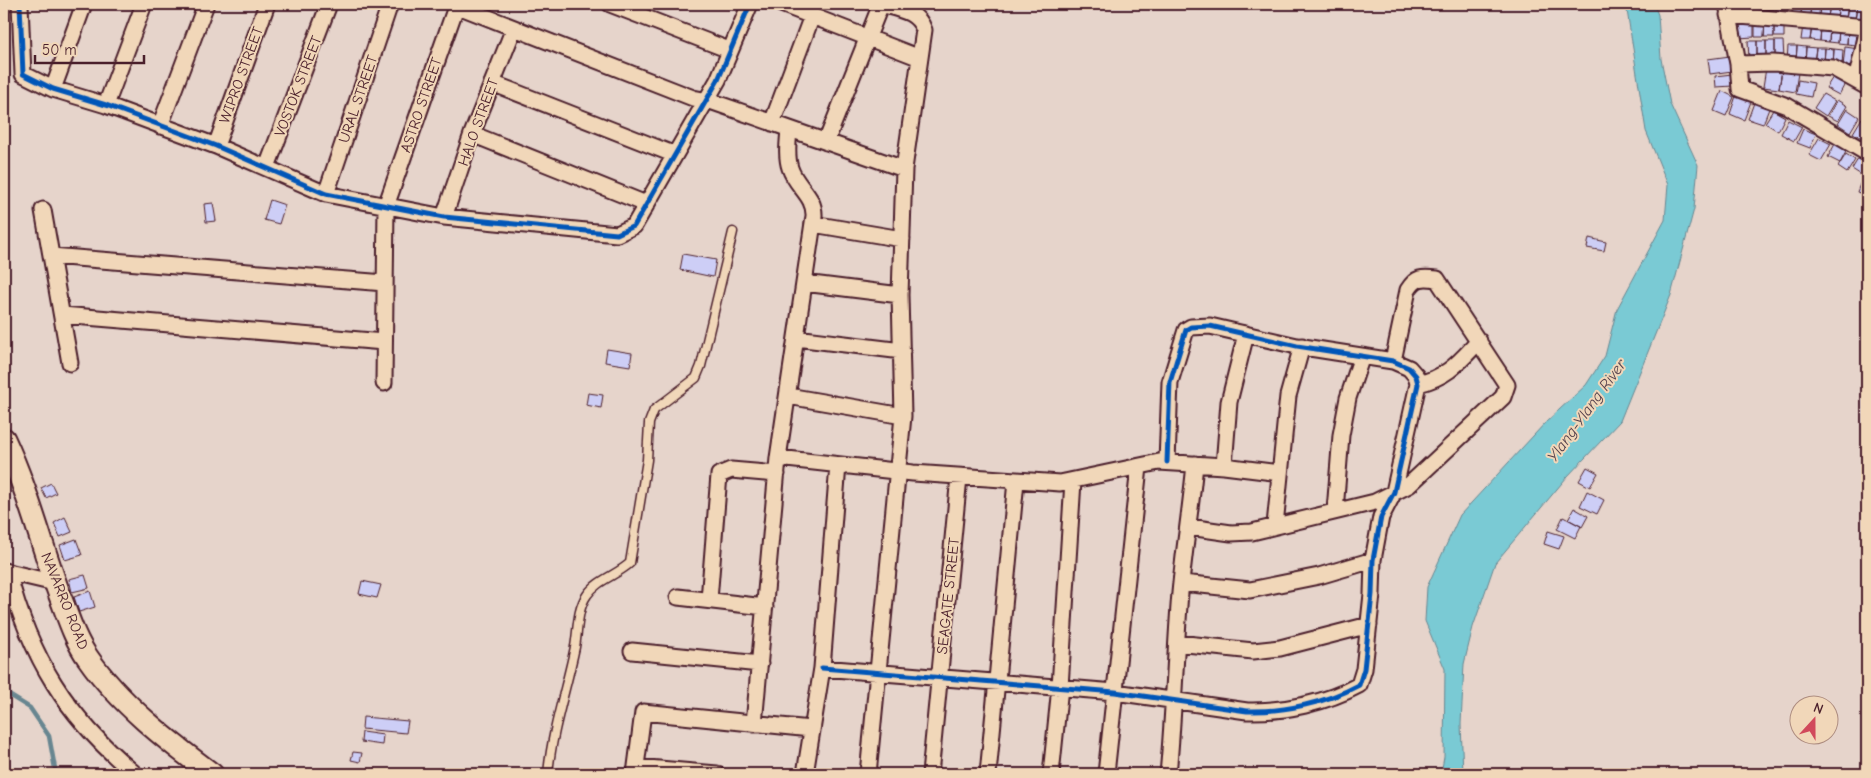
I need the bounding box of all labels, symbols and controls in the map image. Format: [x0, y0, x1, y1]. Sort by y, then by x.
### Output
street label: WIPRO STREET [215, 24, 267, 126]
scale bar [35, 32, 144, 64]
street label: VOSTOK STREET [271, 33, 326, 139]
text: 50 m [42, 41, 77, 59]
street label: URAL STREET [335, 53, 381, 145]
street label: ASTRO STREET [396, 55, 446, 155]
street label: HALO STREET [454, 75, 502, 168]
water label: Ylang-Ylang River [1544, 355, 1630, 465]
street label: SEAGATE STREET [933, 537, 963, 655]
street label: NAVARRO ROAD [37, 550, 93, 652]
north arrow [1788, 696, 1838, 746]
text: N [1811, 699, 1826, 718]

